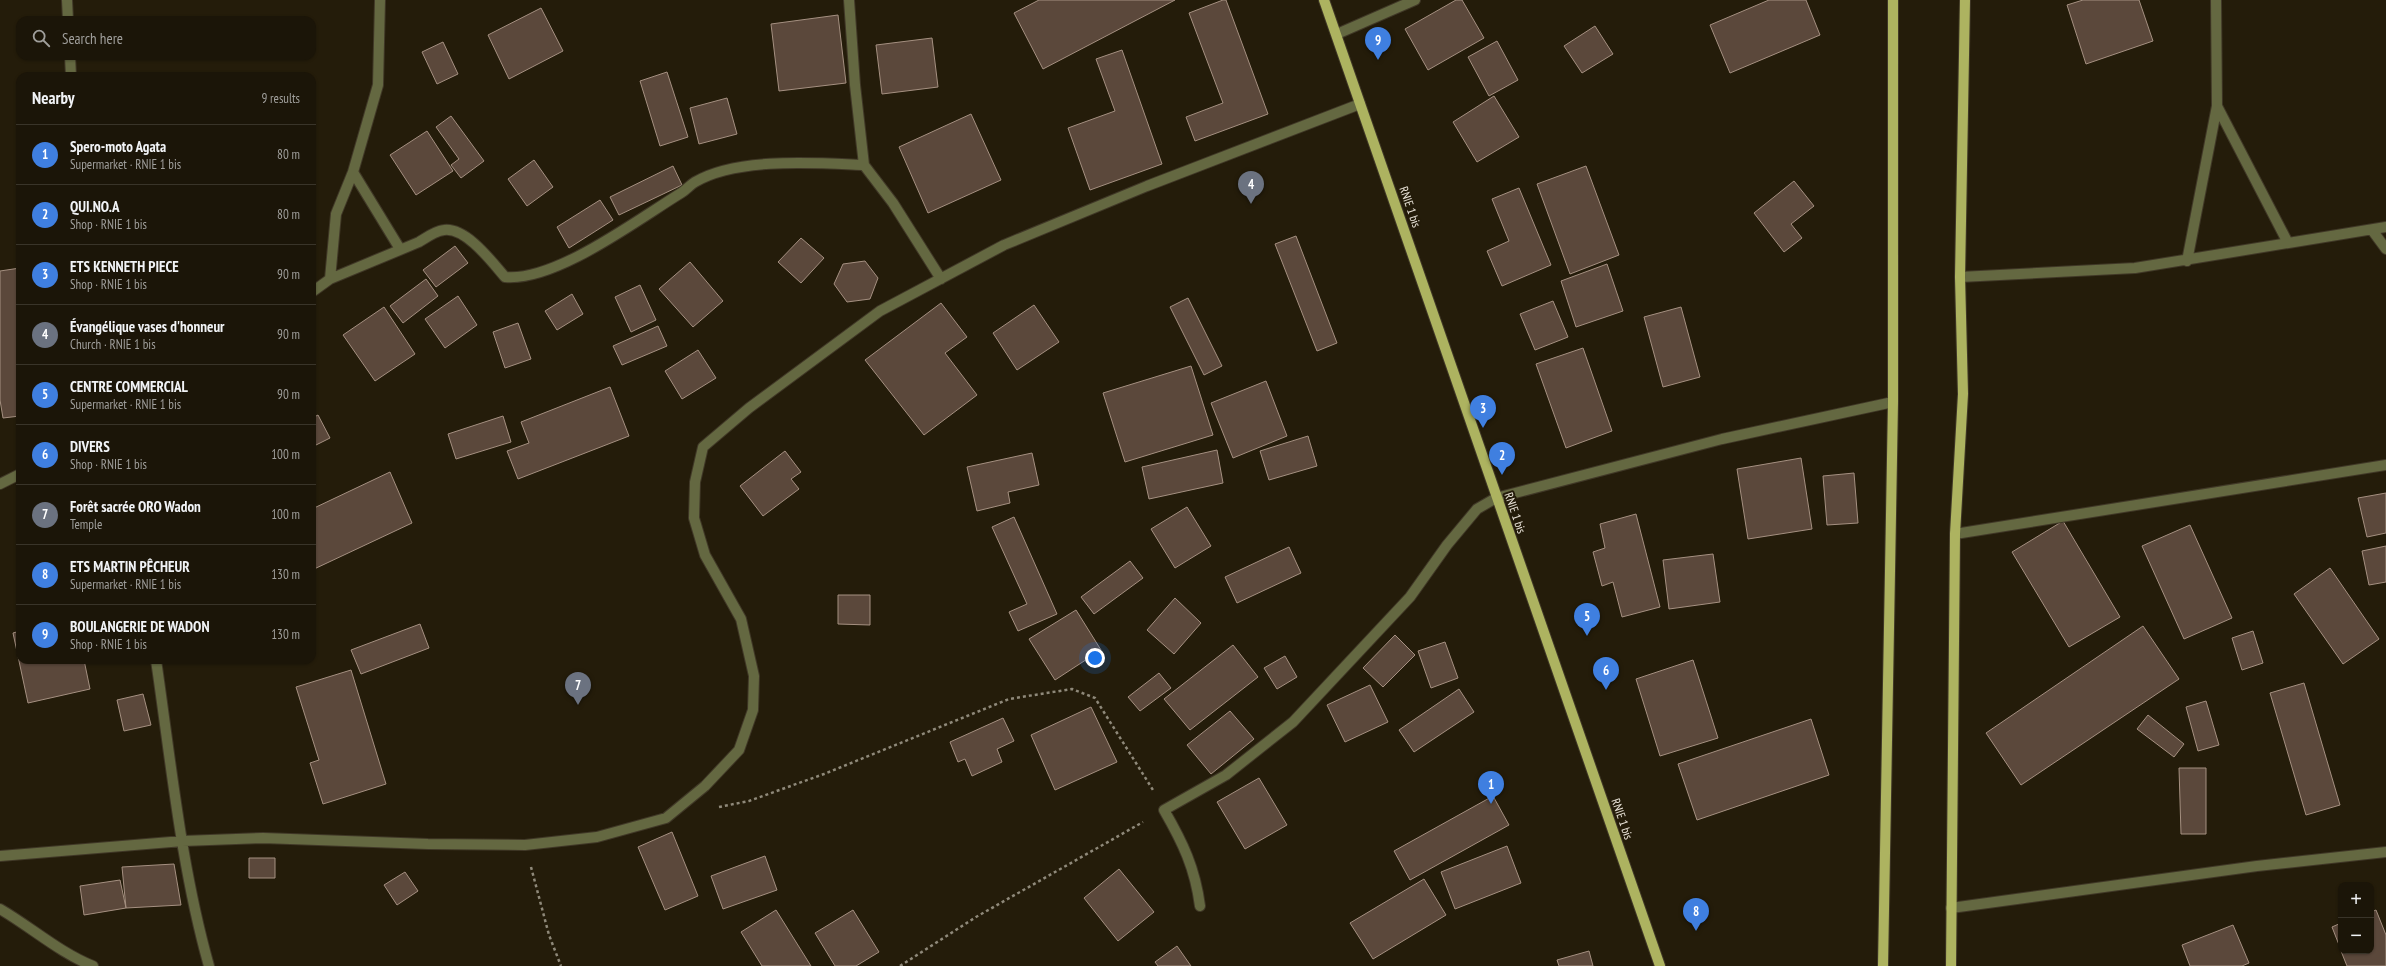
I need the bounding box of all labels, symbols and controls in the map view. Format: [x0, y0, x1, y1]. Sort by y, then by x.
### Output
search box [16, 16, 316, 60]
icon: search [30, 27, 52, 49]
pin: 9 [1365, 27, 1391, 60]
text: Search here [62, 29, 123, 48]
text: Nearby [32, 87, 75, 109]
text: 9 results [261, 90, 300, 107]
text: Spero-moto Agata [70, 137, 166, 156]
text: 1 [42, 146, 48, 163]
text: 80 m [277, 146, 300, 163]
text: Supermarket · RNIE 1 bis [70, 156, 181, 173]
pin: 4 [1238, 171, 1264, 204]
street label: RNIE 1 bis [1396, 184, 1424, 229]
text: QUI.NO.A [70, 197, 120, 216]
text: 2 [42, 206, 48, 223]
text: 80 m [277, 206, 300, 223]
text: Shop · RNIE 1 bis [70, 216, 147, 233]
text: ETS KENNETH PIECE [70, 257, 179, 276]
text: 3 [42, 266, 48, 283]
text: 90 m [277, 266, 300, 283]
text: Shop · RNIE 1 bis [70, 276, 147, 293]
text: Évangélique vases d'honneur [70, 317, 225, 336]
text: 4 [42, 326, 48, 343]
text: 90 m [277, 326, 300, 343]
text: Church · RNIE 1 bis [70, 336, 156, 353]
text: CENTRE COMMERCIAL [70, 377, 188, 396]
text: 5 [42, 386, 48, 403]
text: 90 m [277, 386, 300, 403]
pin: 3 [1470, 395, 1496, 428]
text: Supermarket · RNIE 1 bis [70, 396, 181, 413]
text: DIVERS [70, 437, 110, 456]
pin: 2 [1489, 442, 1515, 475]
text: 6 [42, 446, 48, 463]
text: 100 m [271, 446, 300, 463]
text: Shop · RNIE 1 bis [70, 456, 147, 473]
street label: RNIE 1 bis [1501, 490, 1529, 535]
text: Forêt sacrée ORO Wadon [70, 497, 201, 516]
text: 7 [42, 506, 48, 523]
text: 100 m [271, 506, 300, 523]
text: Temple [70, 516, 102, 533]
text: ETS MARTIN PÊCHEUR [70, 557, 190, 576]
text: 8 [42, 566, 48, 583]
text: 130 m [271, 566, 300, 583]
text: Supermarket · RNIE 1 bis [70, 576, 181, 593]
pin: 5 [1574, 603, 1600, 636]
text: BOULANGERIE DE WADON [70, 617, 210, 636]
text: 9 [42, 626, 48, 643]
text: 130 m [271, 626, 300, 643]
text: Shop · RNIE 1 bis [70, 636, 147, 653]
your location [1085, 648, 1105, 668]
pin: 6 [1593, 657, 1619, 690]
pin: 7 [565, 672, 591, 705]
pin: 1 [1478, 771, 1504, 804]
street label: RNIE 1 bis [1608, 796, 1636, 841]
map controls [2338, 882, 2374, 954]
button: + [2338, 882, 2374, 918]
pin: 8 [1683, 898, 1709, 931]
button: − [2338, 918, 2374, 954]

